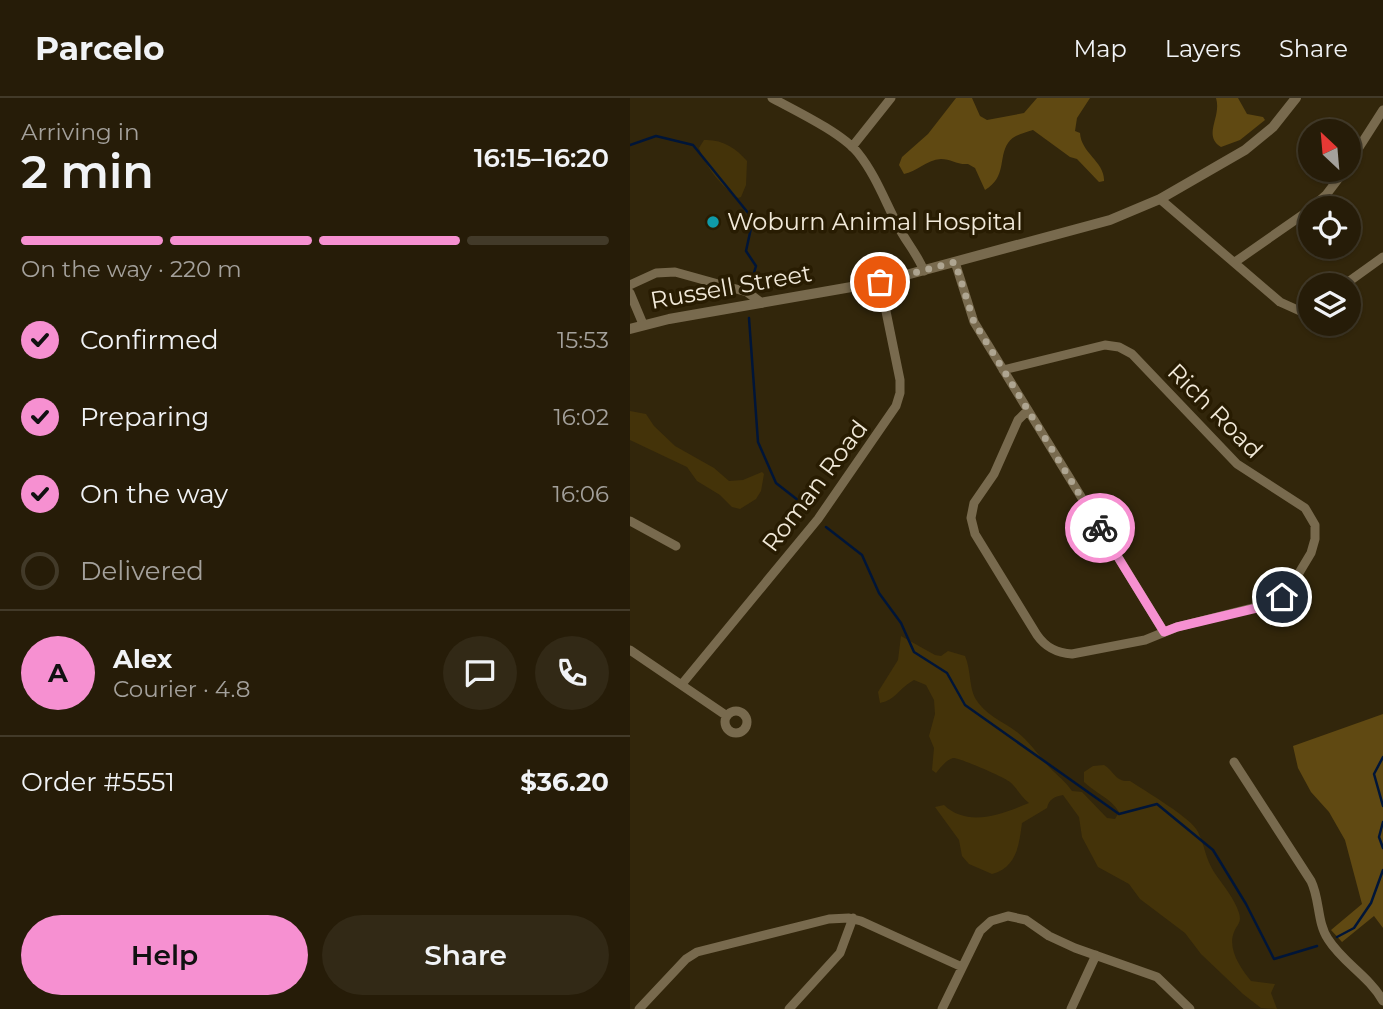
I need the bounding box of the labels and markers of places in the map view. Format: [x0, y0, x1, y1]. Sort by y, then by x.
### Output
place label: Woburn Animal Hospital [727, 207, 1023, 236]
marker: Woburn Animal Hospital [705, 214, 721, 230]
pin [850, 252, 910, 312]
pin [1252, 567, 1312, 627]

